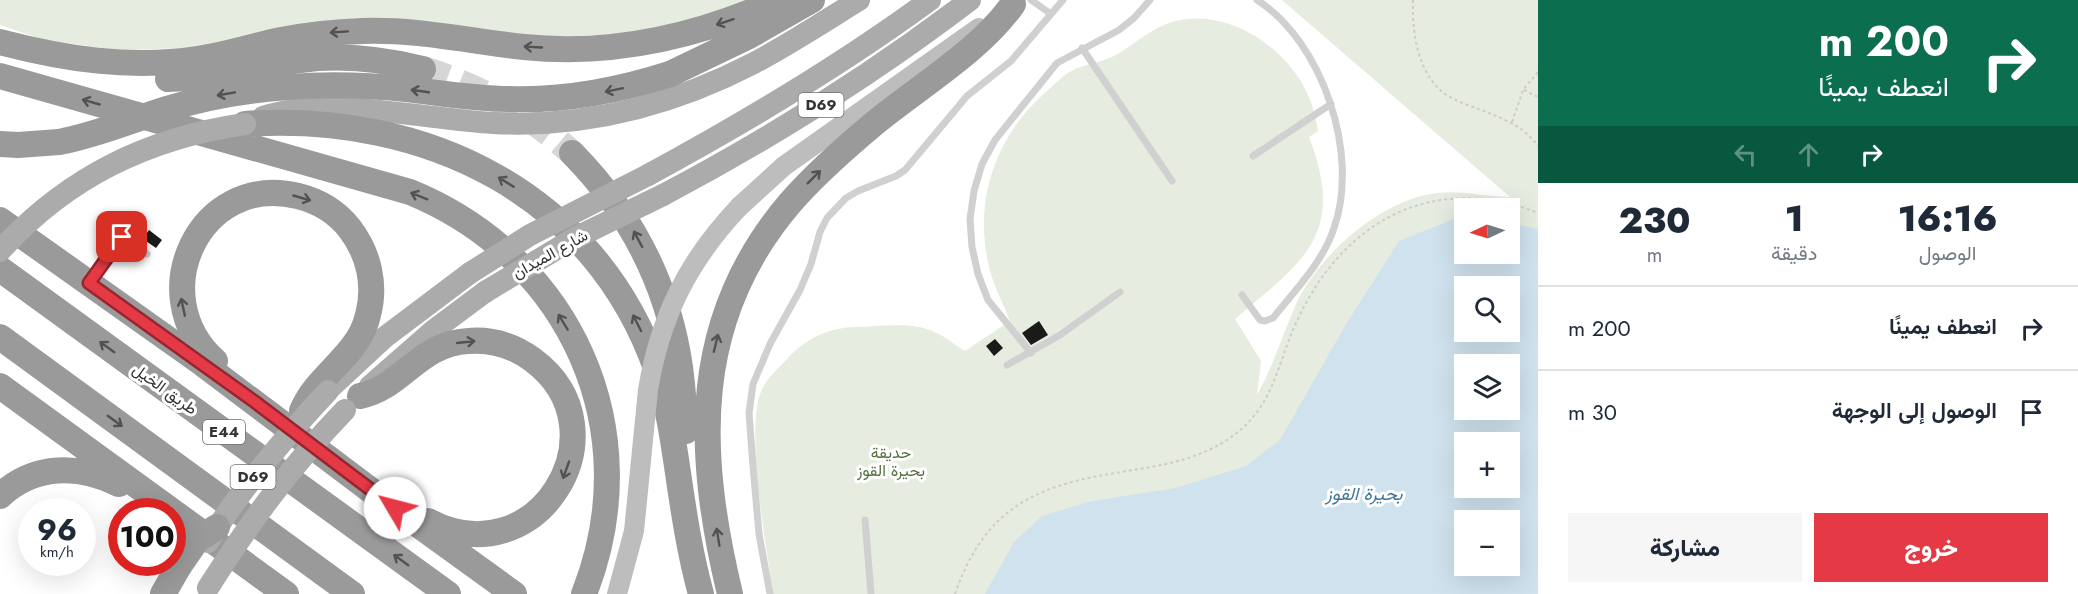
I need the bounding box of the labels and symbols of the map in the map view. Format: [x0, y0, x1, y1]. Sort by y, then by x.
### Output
one-way arrow [716, 17, 735, 28]
one-way arrow [329, 27, 349, 38]
one-way arrow [523, 42, 543, 53]
one-way arrow [605, 84, 624, 96]
one-way arrow [411, 85, 430, 96]
one-way arrow [216, 89, 236, 100]
road number: D69 [798, 93, 844, 117]
one-way arrow [81, 96, 100, 107]
one-way arrow [806, 170, 821, 184]
one-way arrow [498, 176, 515, 188]
one-way arrow [411, 190, 429, 201]
one-way arrow [292, 192, 311, 204]
north arrow [1454, 198, 1520, 264]
pin [96, 211, 147, 262]
street label: شارع الميدان [508, 224, 592, 284]
one-way arrow [632, 231, 643, 249]
one-way arrow [177, 298, 189, 317]
one-way arrow [557, 314, 569, 331]
one-way arrow [630, 315, 642, 333]
one-way arrow [711, 334, 723, 353]
one-way arrow [456, 336, 476, 347]
one-way arrow [99, 341, 115, 353]
street label: طريق الخيل [128, 358, 202, 420]
one-way arrow [107, 415, 123, 428]
road number: E44 [203, 420, 245, 444]
park label: حديقة بحيرة القوز [856, 441, 925, 482]
one-way arrow [560, 460, 571, 479]
road number: D69 [230, 465, 276, 489]
position arrow [363, 476, 427, 540]
water label: بحيرة القوز [1325, 481, 1403, 507]
speed limit sign: 100 [108, 498, 186, 576]
one-way arrow [712, 527, 723, 547]
one-way arrow [393, 554, 409, 566]

